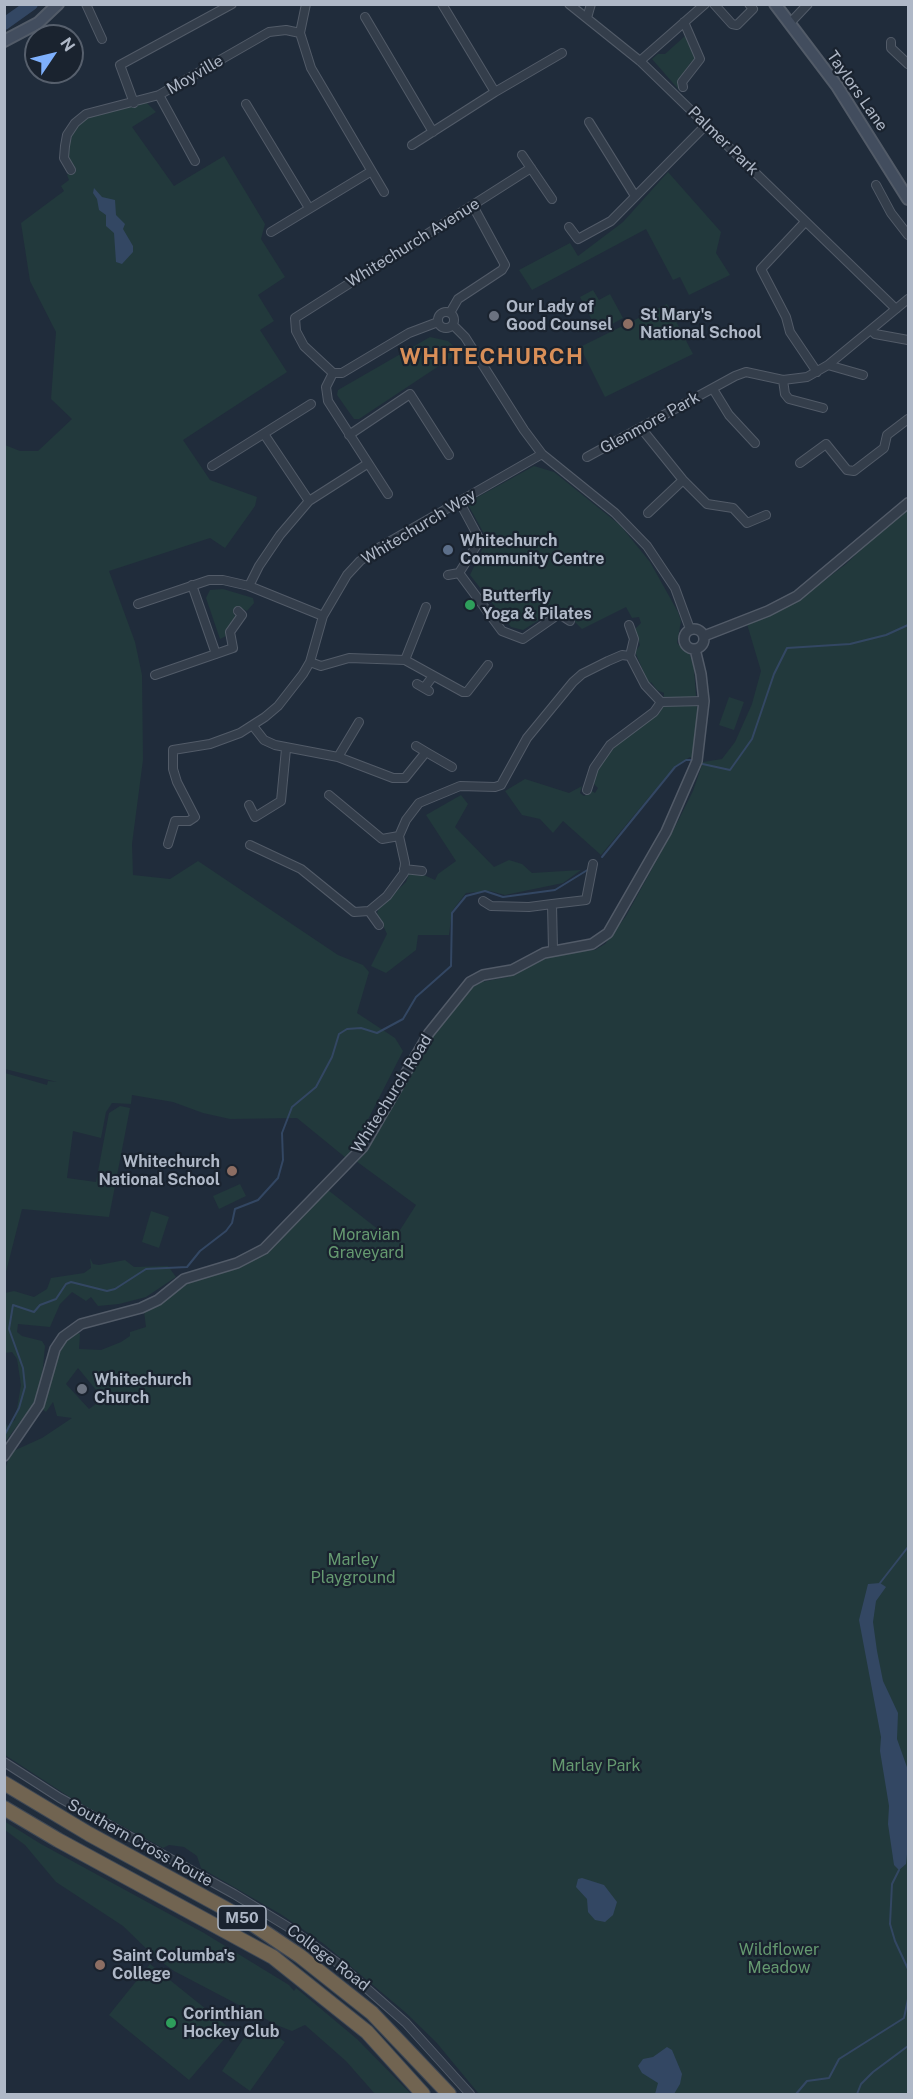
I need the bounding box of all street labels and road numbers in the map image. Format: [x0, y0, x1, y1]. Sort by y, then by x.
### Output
street label: Taylors Lane [822, 47, 892, 135]
street label: Moyville [163, 51, 227, 99]
street label: Palmer Park [684, 103, 762, 179]
street label: Whitechurch Avenue [343, 194, 483, 292]
street label: Glenmore Park [597, 388, 703, 458]
street label: Whitechurch Way [358, 485, 480, 569]
street label: Whitechurch Road [348, 1031, 436, 1157]
street label: Southern Cross Route [64, 1795, 216, 1891]
road number: M50 [218, 1906, 266, 1930]
street label: College Road [283, 1921, 373, 1995]

